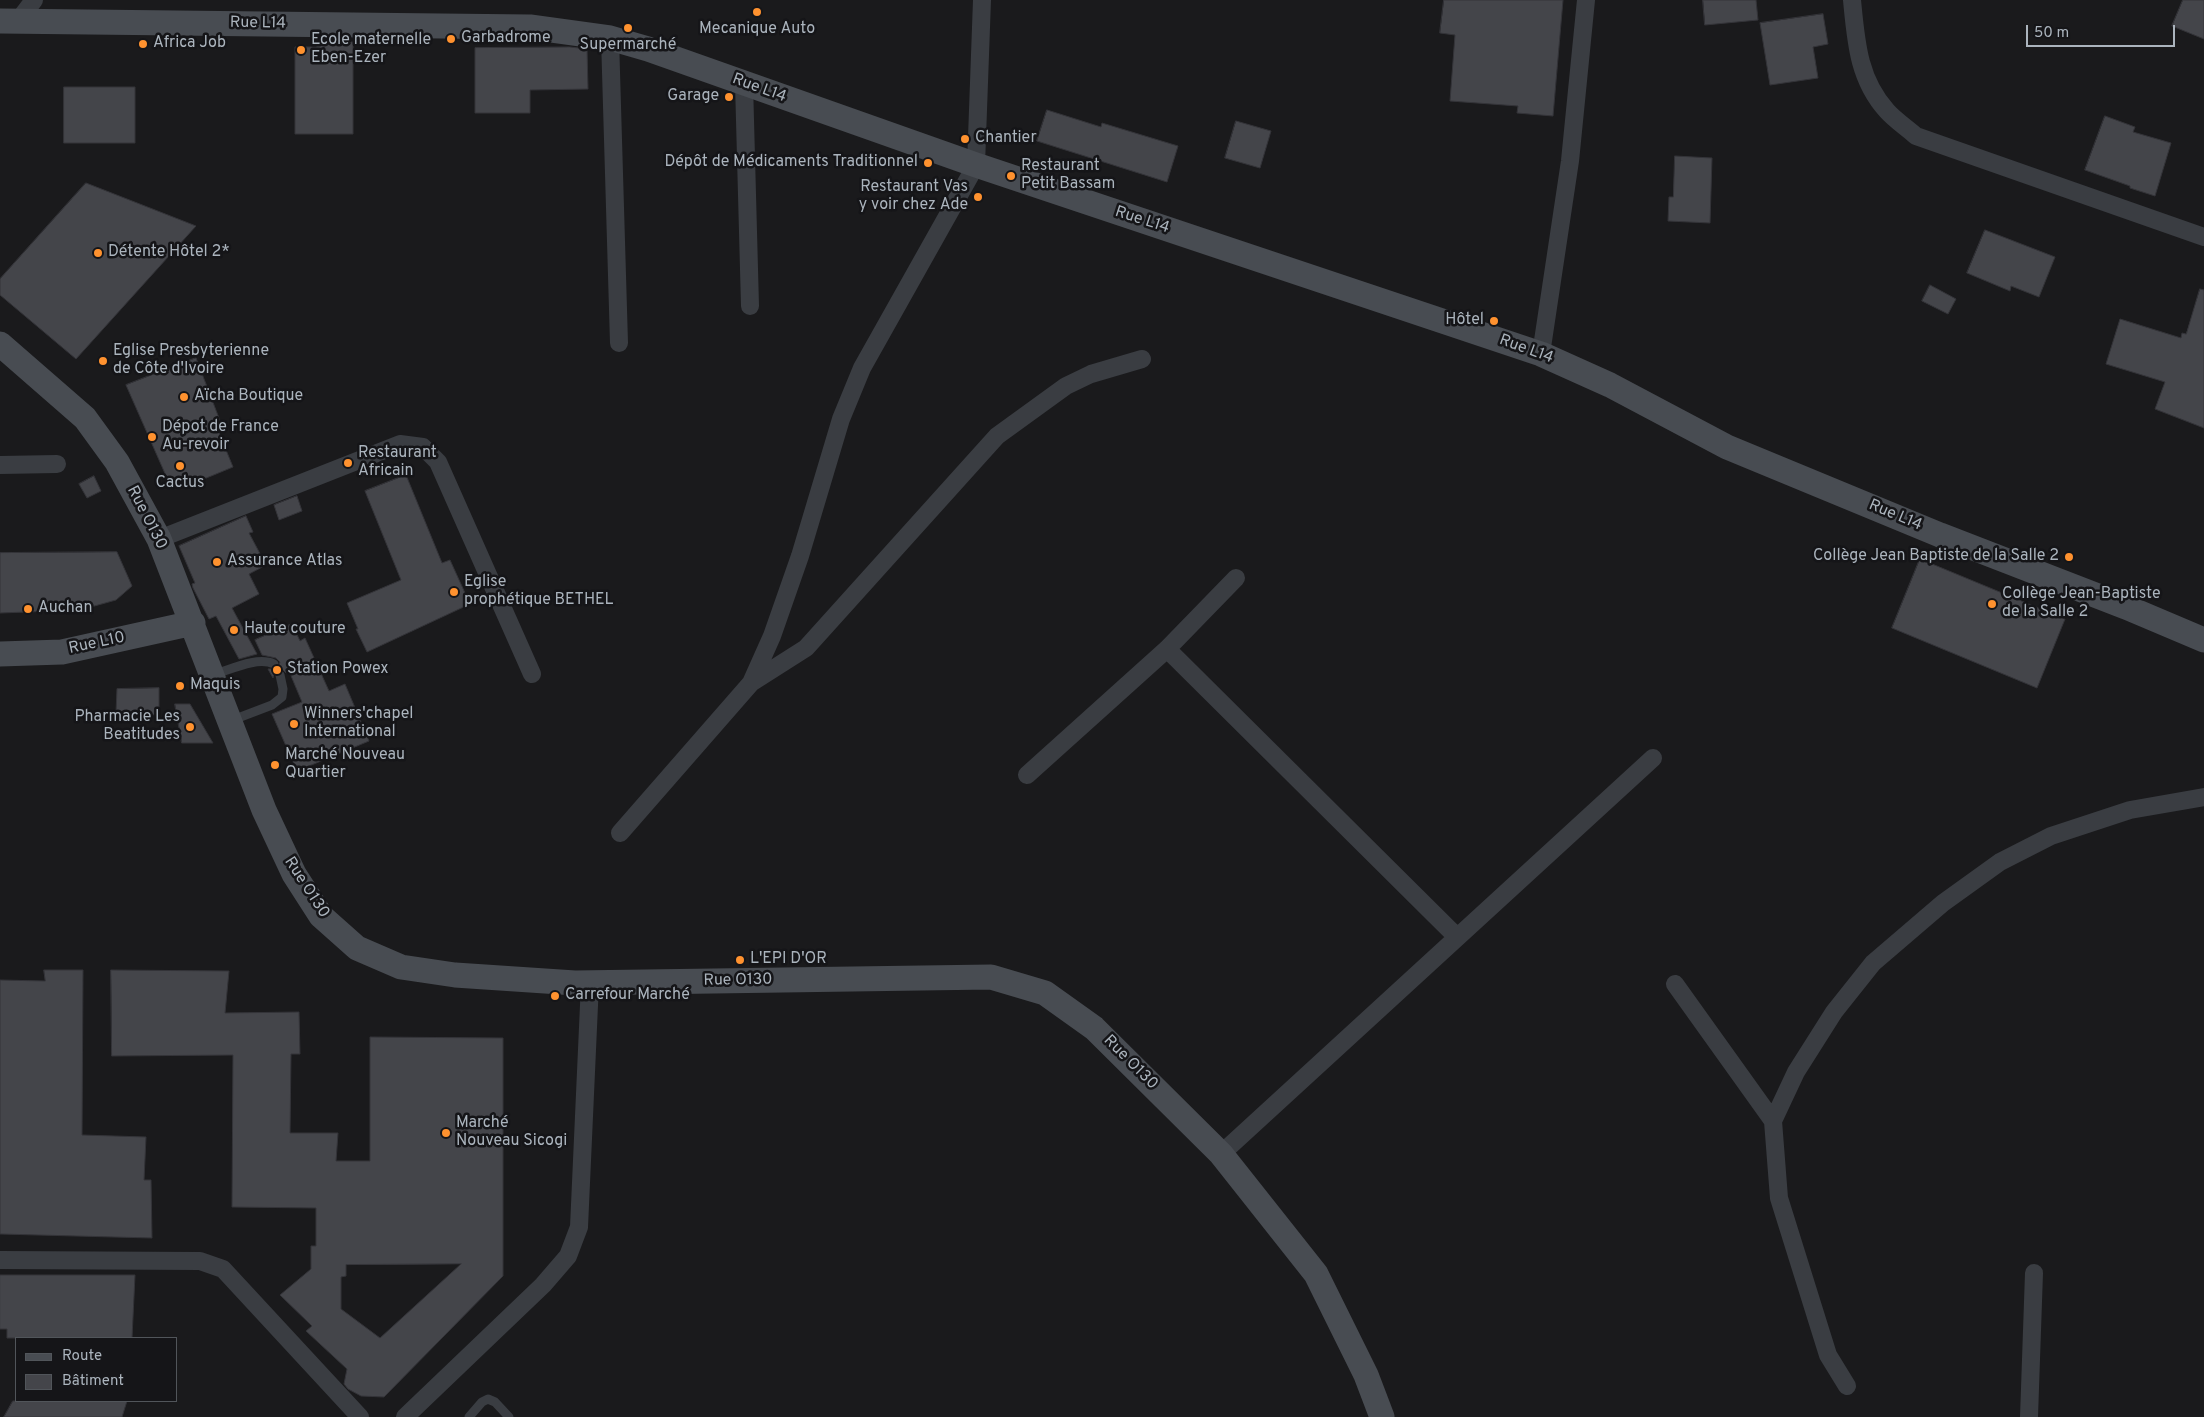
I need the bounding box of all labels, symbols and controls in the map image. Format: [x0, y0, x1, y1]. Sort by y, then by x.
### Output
marker: Mecanique Auto [751, 6, 763, 18]
street label: Rue L14 [230, 14, 286, 34]
scale bar [2029, 15, 2178, 47]
place label: Mecanique Auto [699, 20, 815, 40]
marker: Supermarché [622, 22, 634, 34]
text: 50 m [2034, 24, 2069, 43]
place label: Garbadrome [461, 29, 551, 49]
place label: Ecole maternelle Eben-Ezer [311, 31, 431, 69]
marker: Garbadrome [445, 33, 457, 45]
place label: Africa Job [153, 34, 226, 54]
place label: Supermarché [580, 36, 676, 56]
marker: Africa Job [137, 38, 149, 50]
marker: Ecole maternelle Eben-Ezer [295, 44, 307, 56]
street label: Rue L14 [729, 70, 789, 108]
place label: Garage [667, 87, 719, 107]
marker: Garage [723, 91, 735, 103]
place label: Chantier [975, 129, 1037, 149]
marker: Chantier [959, 133, 971, 145]
place label: Dépôt de Médicaments Traditionnel [664, 153, 918, 173]
marker: Dépôt de Médicaments Traditionnel [922, 157, 934, 169]
place label: Restaurant Petit Bassam [1021, 157, 1115, 195]
marker: Restaurant Petit Bassam [1005, 170, 1017, 182]
place label: Restaurant Vas y voir chez Ade [859, 178, 968, 216]
marker: Restaurant Vas y voir chez Ade [972, 191, 984, 203]
street label: Rue L14 [1112, 203, 1172, 239]
place label: Détente Hôtel 2* [108, 243, 230, 263]
marker: Détente Hôtel 2* [92, 247, 104, 259]
place label: Hôtel [1445, 311, 1484, 331]
marker: Hôtel [1488, 315, 1500, 327]
street label: Rue L14 [1496, 331, 1556, 369]
place label: Eglise Presbyterienne de Côte d'Ivoire [113, 342, 269, 380]
marker: Eglise Presbyterienne de Côte d'Ivoire [97, 355, 109, 367]
place label: Aïcha Boutique [194, 387, 303, 407]
marker: Aïcha Boutique [178, 391, 190, 403]
place label: Dépot de France Au-revoir [162, 418, 279, 456]
marker: Dépot de France Au-revoir [146, 431, 158, 443]
place label: Restaurant Africain [358, 444, 437, 482]
marker: Restaurant Africain [342, 457, 354, 469]
marker: Cactus [174, 460, 186, 472]
place label: Cactus [155, 474, 205, 494]
street label: Rue O130 [122, 483, 170, 553]
street label: Rue L14 [1865, 496, 1925, 536]
place label: Collège Jean Baptiste de la Salle 2 [1813, 547, 2059, 567]
marker: Collège Jean Baptiste de la Salle 2 [2063, 551, 2075, 563]
place label: Assurance Atlas [227, 552, 343, 572]
marker: Assurance Atlas [211, 556, 223, 568]
place label: Eglise prophétique BETHEL [464, 573, 613, 611]
place label: Collège Jean-Baptiste de la Salle 2 [2002, 585, 2161, 623]
marker: Eglise prophétique BETHEL [448, 586, 460, 598]
marker: Collège Jean-Baptiste de la Salle 2 [1986, 598, 1998, 610]
place label: Auchan [38, 599, 92, 619]
marker: Auchan [22, 603, 34, 615]
place label: Haute couture [244, 620, 346, 640]
marker: Haute couture [228, 624, 240, 636]
street label: Rue L10 [67, 629, 127, 659]
place label: Station Powex [287, 660, 388, 680]
marker: Station Powex [271, 664, 283, 676]
place label: Maquis [190, 676, 241, 696]
marker: Maquis [174, 680, 186, 692]
place label: Winners'chapel International [304, 705, 414, 743]
place label: Pharmacie Les Beatitudes [74, 708, 180, 746]
marker: Winners'chapel International [288, 718, 300, 730]
marker: Pharmacie Les Beatitudes [184, 721, 196, 733]
place label: Marché Nouveau Quartier [285, 746, 405, 784]
marker: Marché Nouveau Quartier [269, 759, 281, 771]
street label: Rue O130 [279, 854, 333, 922]
place label: L'EPI D'OR [750, 950, 827, 970]
marker: L'EPI D'OR [734, 954, 746, 966]
street label: Rue O130 [703, 971, 773, 991]
place label: Carrefour Marché [565, 986, 690, 1006]
marker: Carrefour Marché [549, 990, 561, 1002]
street label: Rue O130 [1099, 1032, 1161, 1094]
place label: Marché Nouveau Sicogi [456, 1114, 567, 1152]
marker: Marché Nouveau Sicogi [440, 1127, 452, 1139]
legend [15, 1337, 178, 1402]
text: Route [62, 1347, 102, 1366]
text: Bâtiment [62, 1372, 124, 1391]

